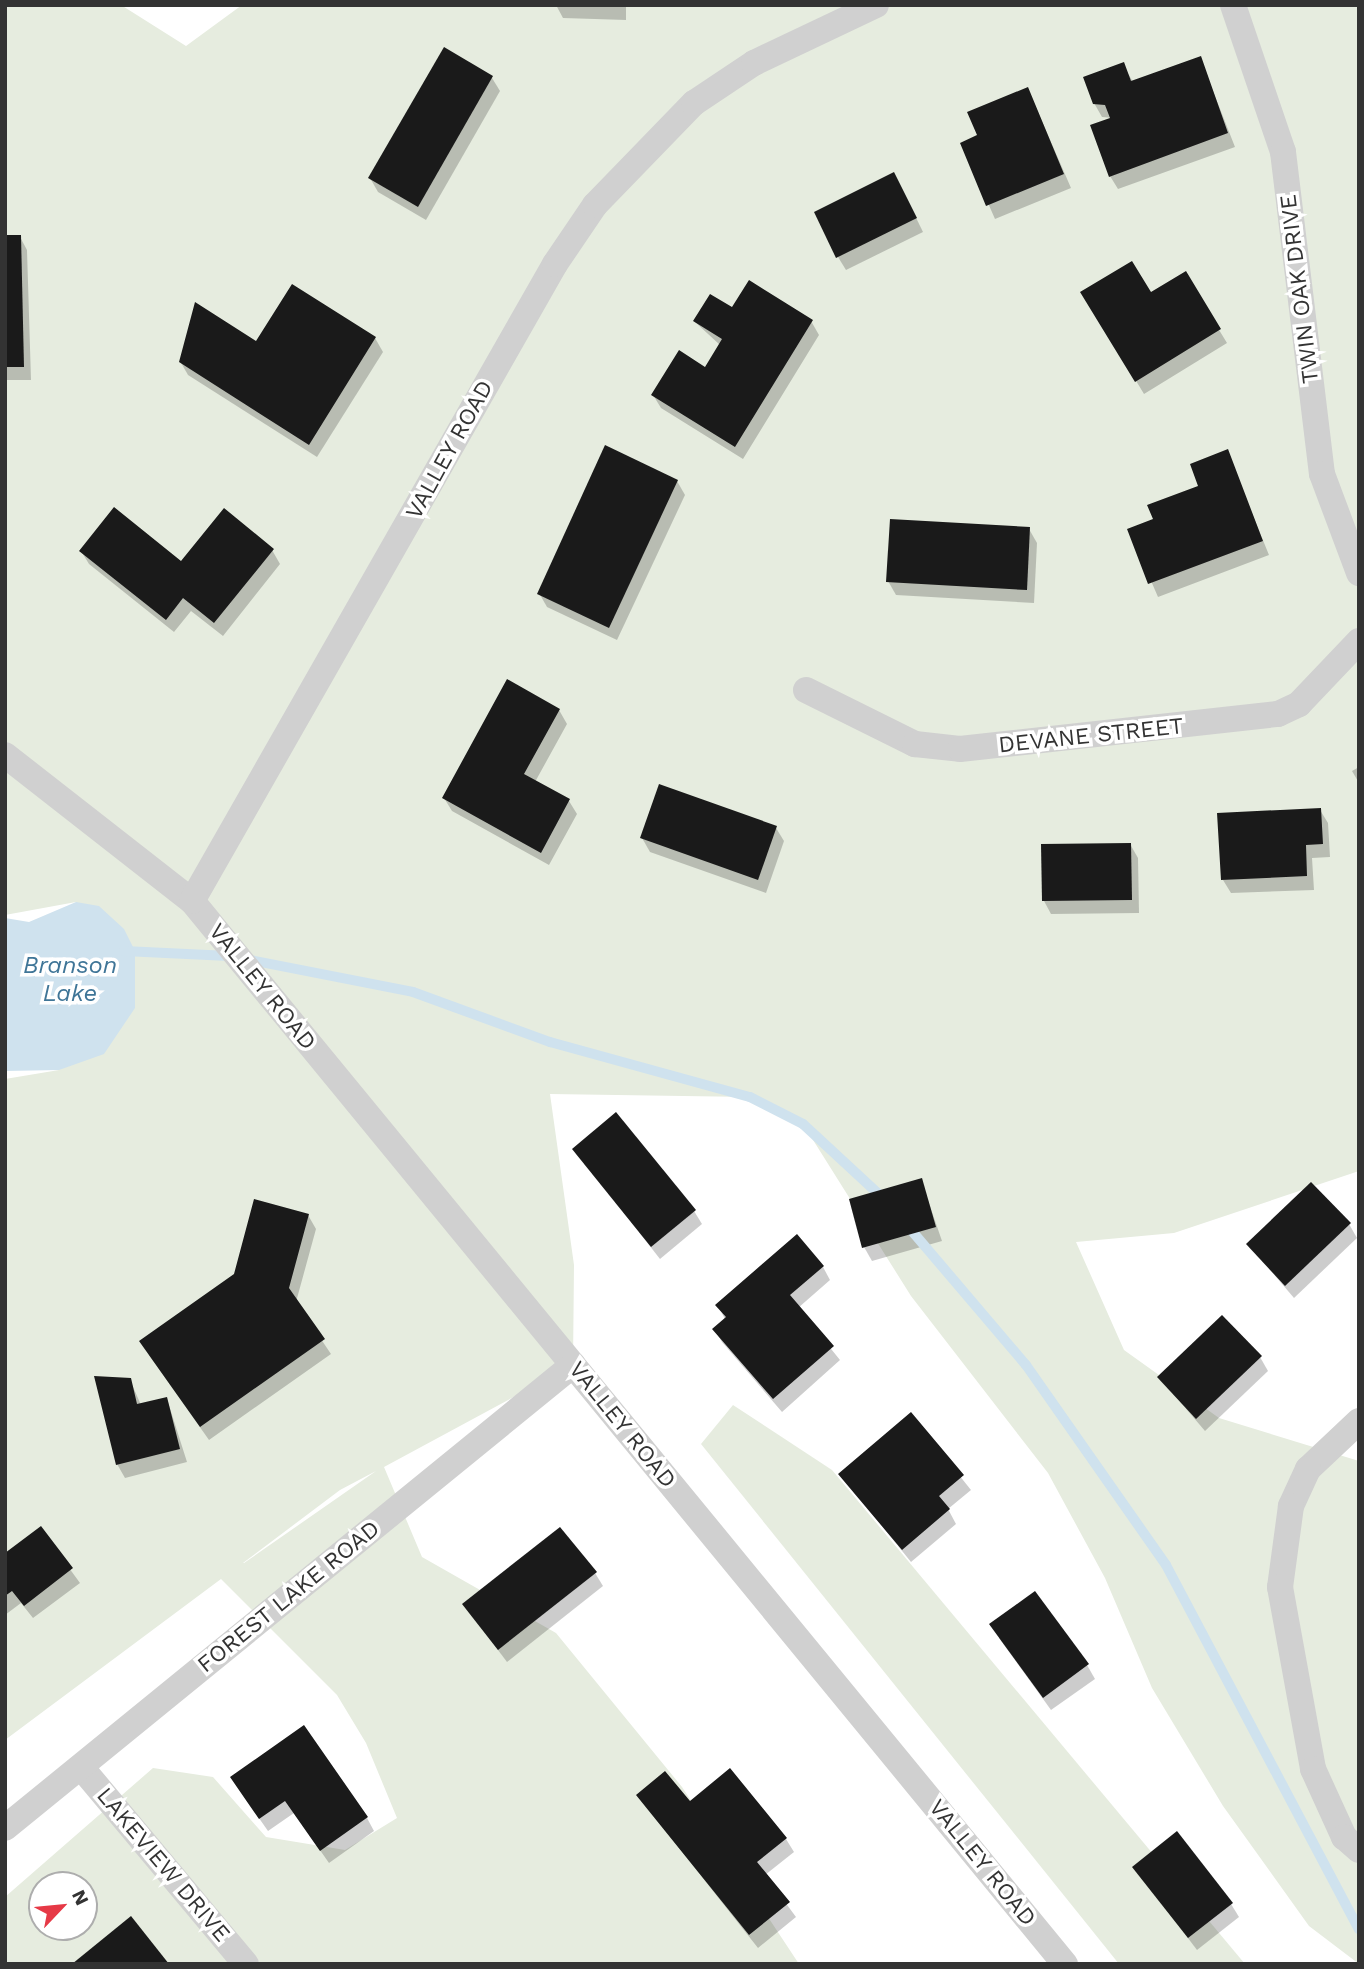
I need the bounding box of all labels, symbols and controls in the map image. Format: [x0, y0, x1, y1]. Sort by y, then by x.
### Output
street label: TWIN OAK DRIVE [1275, 193, 1325, 385]
street label: VALLEY ROAD [400, 375, 500, 525]
street label: DEVANE STREET [997, 713, 1185, 759]
street label: VALLEY ROAD [202, 918, 322, 1056]
water label: Branson Lake [23, 952, 117, 1008]
street label: VALLEY ROAD [562, 1356, 682, 1494]
street label: FOREST LAKE ROAD [192, 1515, 386, 1679]
street label: LAKEVIEW DRIVE [90, 1782, 236, 1948]
street label: VALLEY ROAD [922, 1794, 1042, 1932]
north arrow [28, 1871, 98, 1941]
text: N [67, 1886, 94, 1909]

